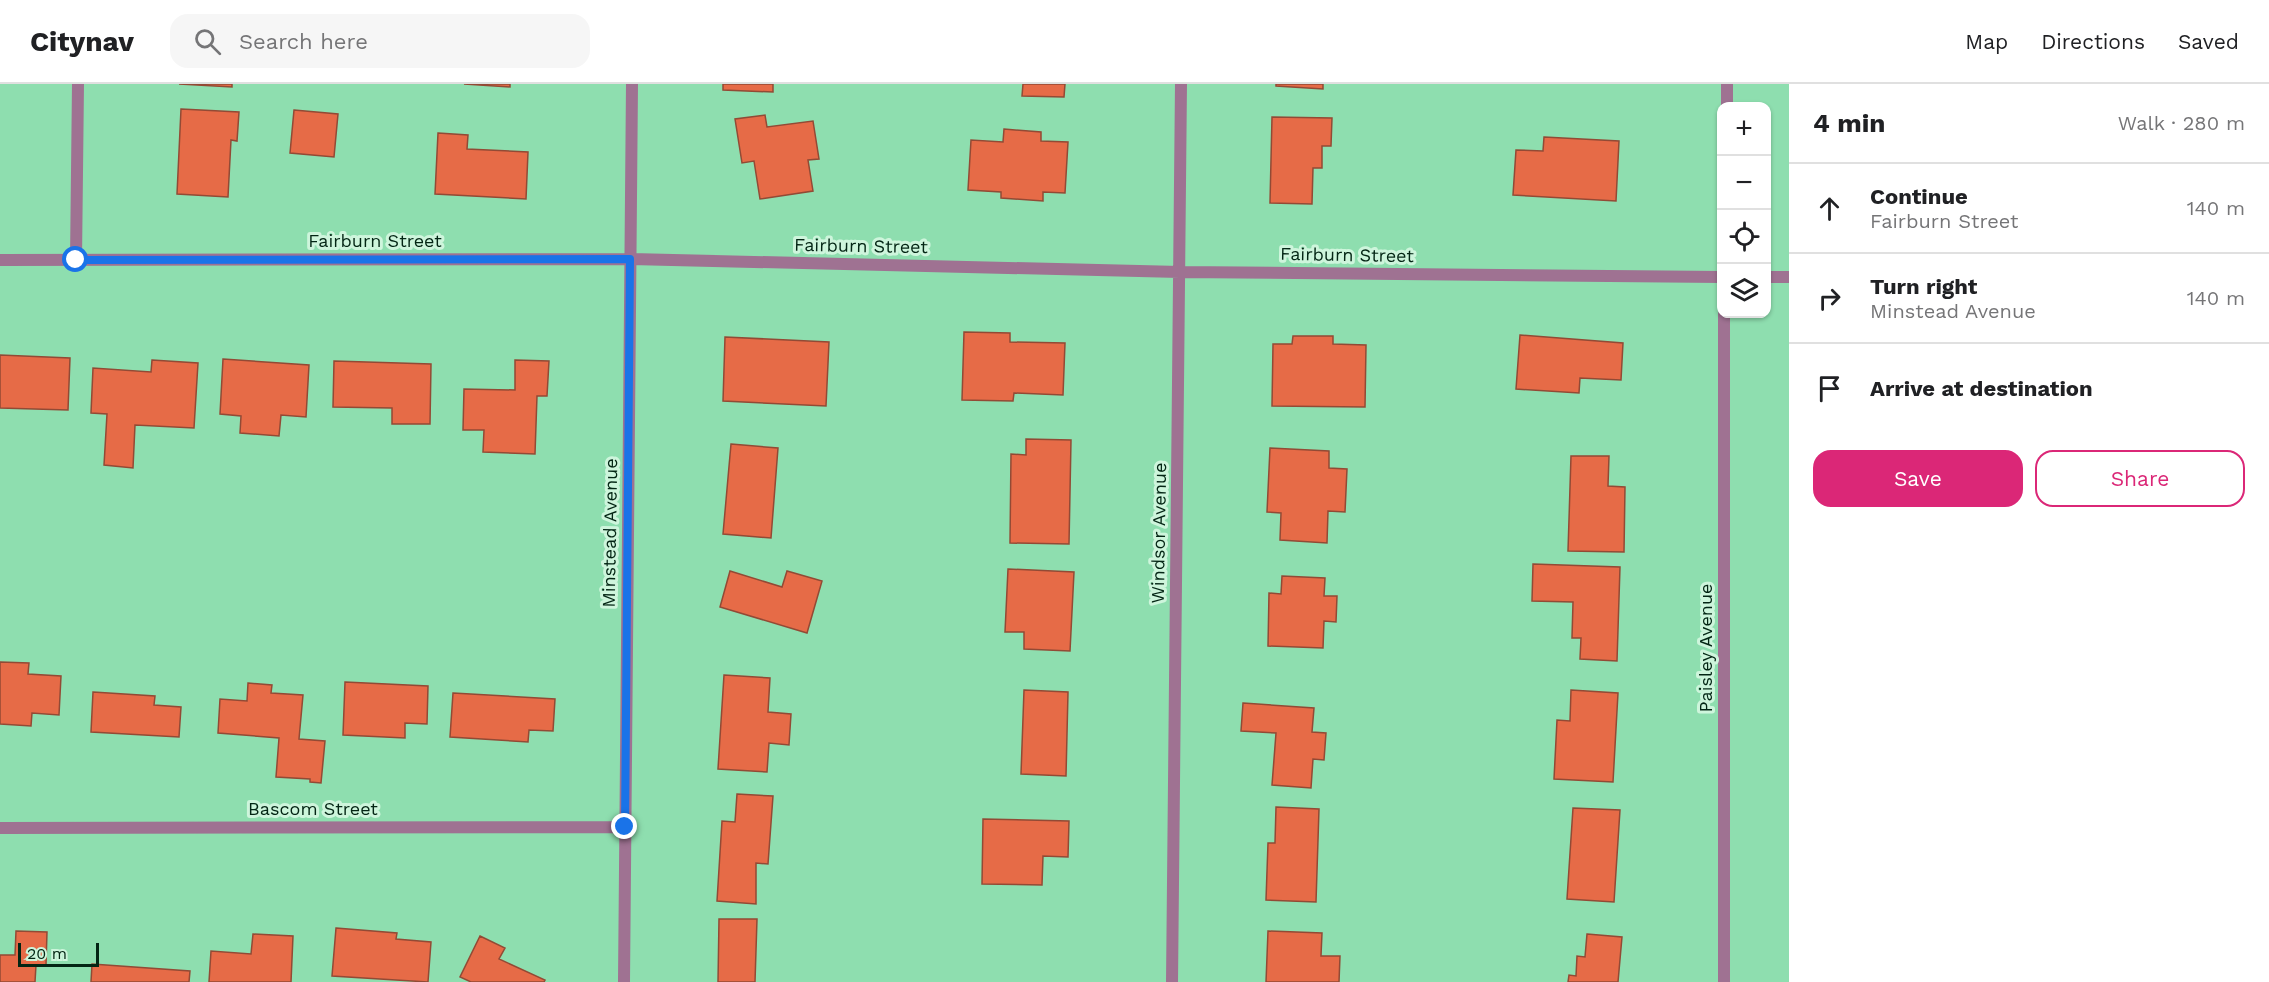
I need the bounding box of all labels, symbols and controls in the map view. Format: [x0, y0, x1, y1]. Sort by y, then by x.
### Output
search box [170, 14, 590, 68]
text: Citynav [30, 25, 134, 58]
icon: search [191, 25, 224, 58]
text: Search here [239, 29, 368, 54]
text: Map [1965, 29, 2008, 54]
text: Directions [2041, 29, 2145, 54]
text: Saved [2178, 29, 2239, 54]
map controls [1717, 102, 1771, 318]
button: + [1717, 102, 1771, 156]
text: 4 min [1813, 108, 1885, 138]
text: Walk · 280 m [2118, 111, 2245, 135]
button: − [1717, 156, 1771, 210]
text: Continue [1870, 184, 1968, 209]
icon: ahead [1813, 192, 1846, 225]
text: 140 m [2187, 196, 2245, 220]
text: Fairburn Street [1870, 209, 2018, 233]
button: locate [1717, 210, 1771, 264]
street label: Fairburn Street [308, 230, 442, 251]
street label: Fairburn Street [794, 234, 928, 257]
street label: Fairburn Street [1280, 243, 1414, 266]
route start [62, 246, 88, 272]
button: layers [1717, 264, 1771, 318]
text: Turn right [1870, 274, 1977, 299]
icon: right [1813, 282, 1846, 315]
text: 140 m [2187, 286, 2245, 310]
text: Minstead Avenue [1870, 299, 2036, 323]
icon: arrive [1813, 372, 1846, 405]
text: Arrive at destination [1870, 376, 2093, 401]
button: Save [1813, 450, 2023, 507]
button: Share [2035, 450, 2245, 507]
street label: Minstead Avenue [598, 458, 621, 608]
street label: Windsor Avenue [1147, 462, 1170, 604]
street label: Paisley Avenue [1695, 584, 1716, 712]
street label: Bascom Street [248, 798, 378, 819]
route end [611, 813, 637, 839]
scale bar [18, 940, 99, 968]
text: 20 m [27, 944, 67, 963]

